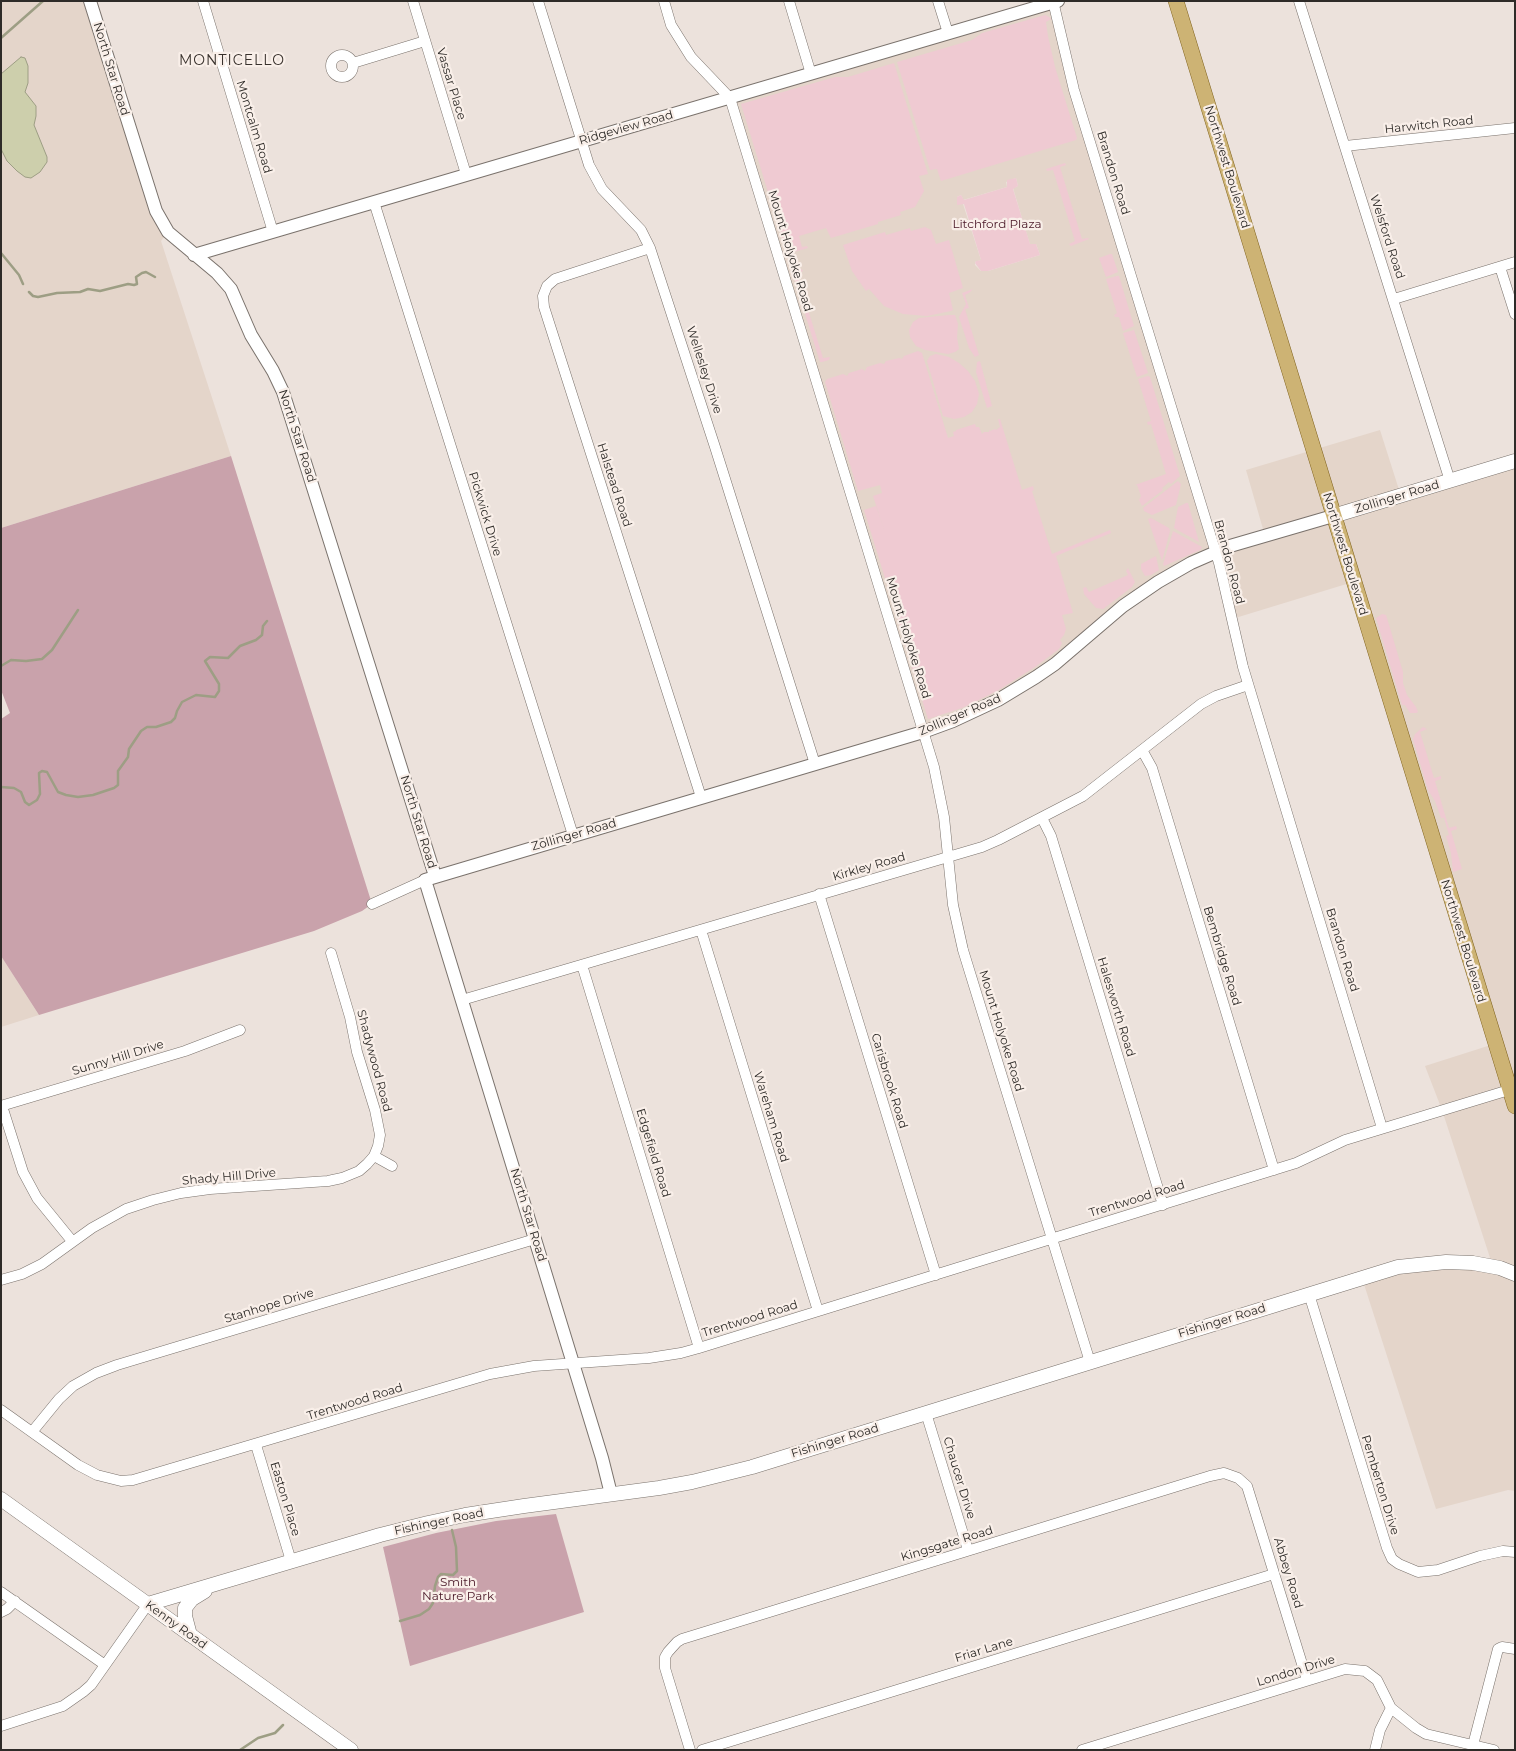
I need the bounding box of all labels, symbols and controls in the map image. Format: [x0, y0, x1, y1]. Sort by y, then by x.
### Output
street label: North Star Road [90, 21, 132, 117]
street label: Vassar Place [433, 46, 469, 122]
district label: MONTICELLO [178, 53, 286, 69]
street label: Montcalm Road [233, 79, 275, 175]
street label: Northwest Boulevard [1201, 104, 1253, 230]
street label: Ridgeview Road [577, 108, 675, 148]
street label: Harwitch Road [1384, 113, 1474, 137]
street label: Brandon Road [1093, 129, 1133, 217]
street label: Mount Holyoke Road [765, 189, 815, 313]
street label: Welsford Road [1367, 193, 1407, 281]
park label: Litchford Plaza [952, 217, 1042, 231]
street label: Wellesley Drive [683, 325, 725, 415]
street label: North Star Road [275, 388, 319, 484]
street label: Halstead Road [594, 441, 634, 529]
street label: Pickwick Drive [465, 470, 505, 558]
street label: Zollinger Road [1353, 477, 1441, 517]
street label: Northwest Boulevard [1319, 491, 1371, 617]
street label: Brandon Road [1211, 518, 1247, 606]
street label: Mount Holyoke Road [883, 576, 933, 700]
street label: Zollinger Road [917, 691, 1003, 739]
street label: North Star Road [397, 774, 439, 870]
street label: Zollinger Road [530, 816, 618, 854]
street label: Kirkley Road [831, 850, 907, 884]
street label: Northwest Boulevard [1437, 878, 1489, 1004]
street label: Bembridge Road [1200, 905, 1244, 1007]
street label: Brandon Road [1322, 906, 1362, 994]
street label: Halesworth Road [1094, 955, 1138, 1059]
street label: Mount Holyoke Road [976, 969, 1026, 1093]
street label: Shadywood Road [353, 1008, 395, 1114]
street label: Carisbrook Road [868, 1032, 910, 1130]
street label: Sunny Hill Drive [70, 1037, 166, 1079]
street label: Wareham Road [750, 1070, 792, 1164]
street label: Edgefield Road [633, 1107, 673, 1199]
street label: Shady Hill Drive [181, 1166, 277, 1188]
street label: North Star Road [507, 1167, 549, 1263]
street label: Trentwood Road [1087, 1178, 1187, 1220]
street label: Stanhope Drive [223, 1286, 315, 1326]
street label: Trentwood Road [700, 1298, 800, 1340]
street label: Fishinger Road [1176, 1301, 1268, 1341]
street label: Trentwood Road [305, 1381, 405, 1423]
street label: Fishinger Road [789, 1421, 881, 1461]
street label: Pemberton Drive [1358, 1433, 1402, 1537]
street label: Chaucer Drive [940, 1435, 978, 1521]
street label: Easton Place [267, 1460, 303, 1538]
street label: Fishinger Road [393, 1506, 485, 1538]
street label: Kingsgate Road [899, 1523, 995, 1565]
street label: Abbey Road [1270, 1536, 1306, 1610]
park label: Smith Nature Park [422, 1575, 494, 1603]
street label: Kenny Road [142, 1598, 210, 1652]
street label: Friar Lane [953, 1634, 1015, 1666]
street label: London Drive [1255, 1652, 1337, 1690]

